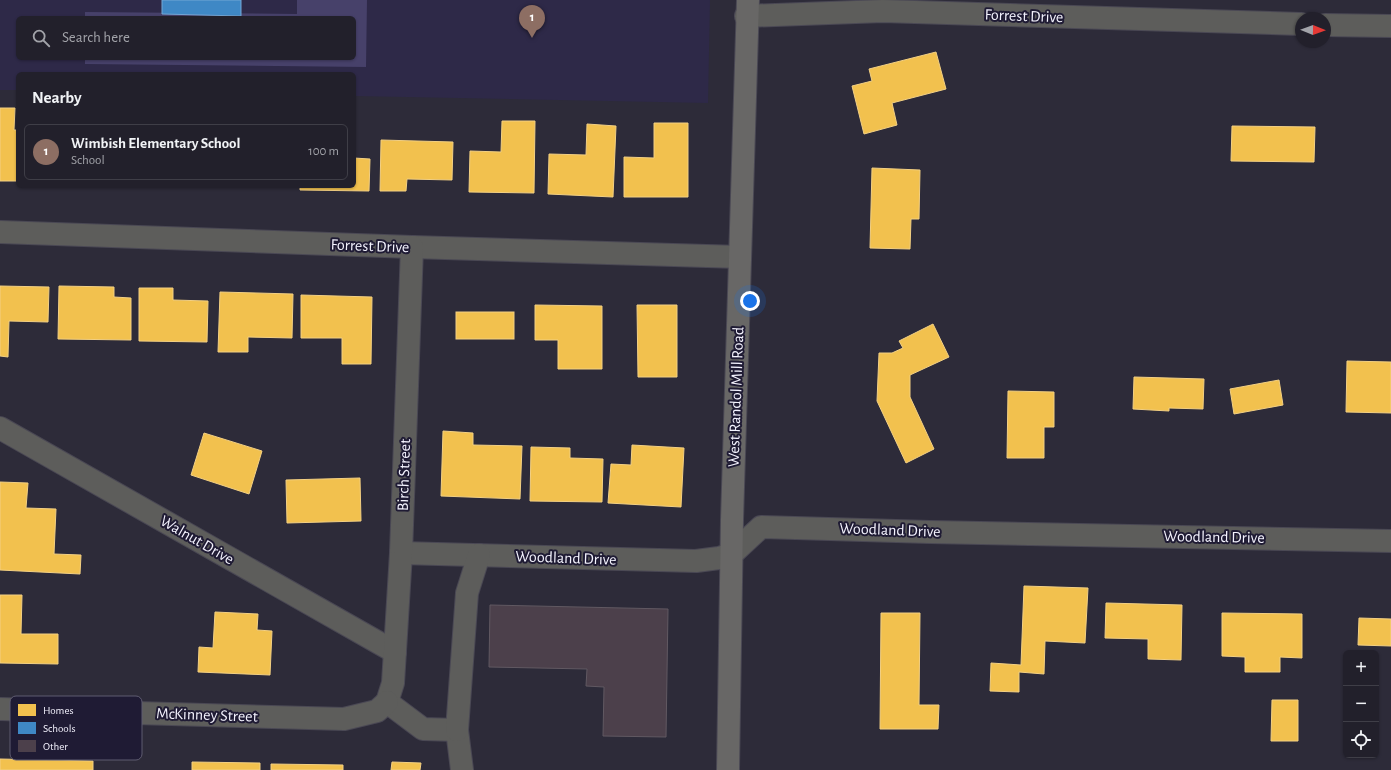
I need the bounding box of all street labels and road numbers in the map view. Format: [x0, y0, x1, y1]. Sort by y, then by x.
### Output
street label: Forrest Drive [984, 7, 1064, 25]
street label: Forrest Drive [330, 237, 410, 255]
street label: West Randol Mill Road [726, 327, 746, 467]
street label: Birch Street [395, 439, 413, 511]
street label: Walnut Drive [157, 513, 237, 567]
street label: Woodland Drive [839, 520, 941, 540]
street label: Woodland Drive [1163, 528, 1265, 546]
street label: Woodland Drive [515, 548, 617, 568]
street label: McKinney Street [156, 705, 258, 726]

